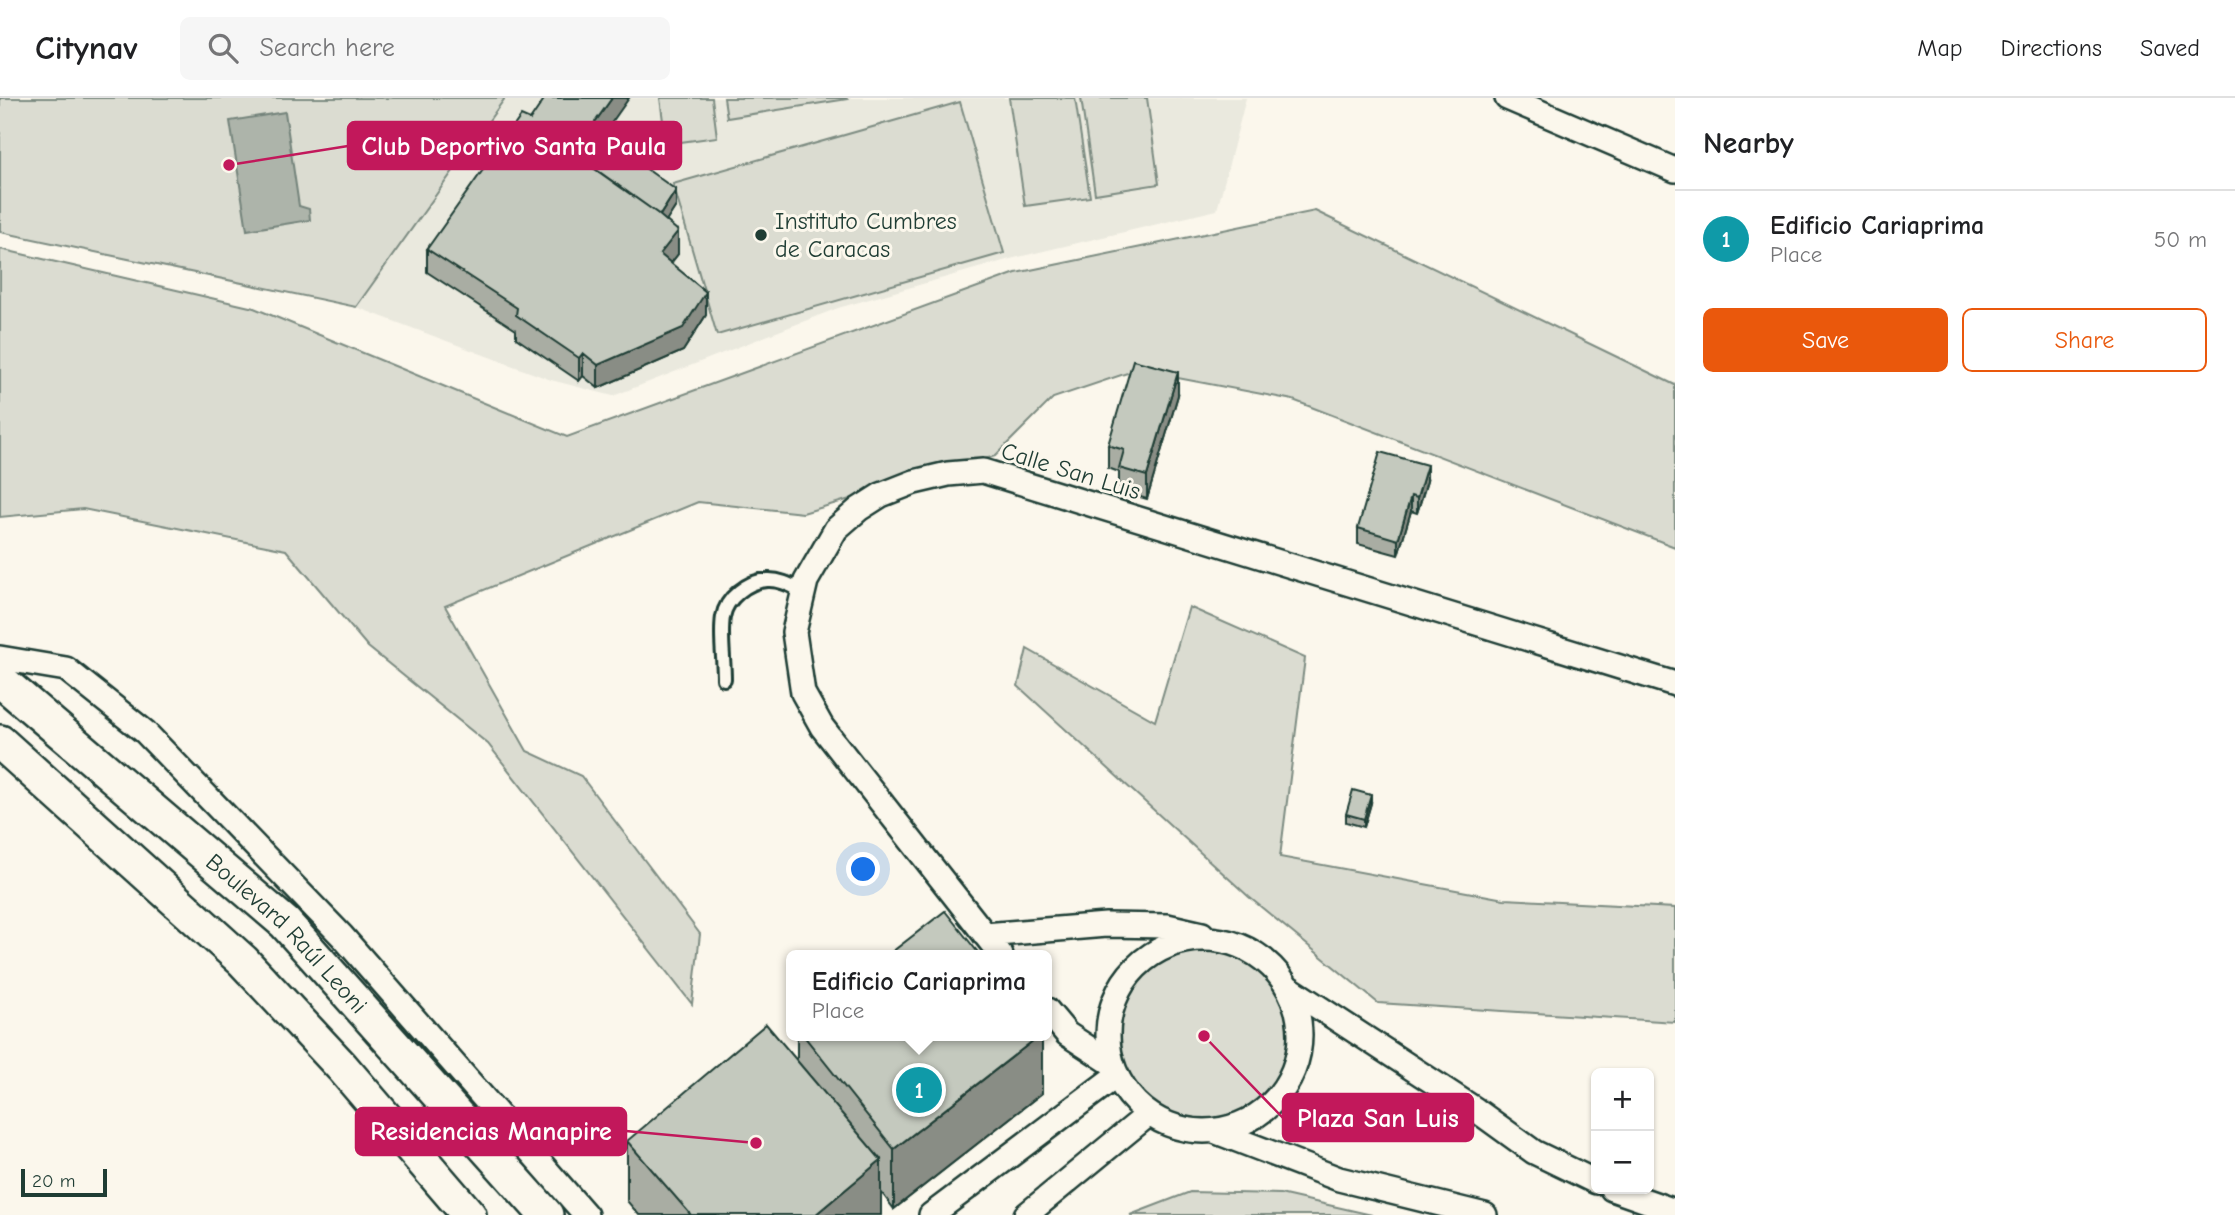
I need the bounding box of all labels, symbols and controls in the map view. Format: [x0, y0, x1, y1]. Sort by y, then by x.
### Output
search box [180, 17, 670, 80]
text: Citynav [35, 29, 138, 67]
icon: search [204, 29, 242, 67]
text: Search here [260, 33, 395, 63]
text: Map [1917, 34, 1963, 62]
text: Directions [2001, 34, 2102, 62]
text: Saved [2140, 34, 2200, 62]
callout: Club Deportivo Santa Paula [348, 122, 681, 169]
text: Nearby [1703, 126, 1794, 161]
text: Club Deportivo Santa Paula [361, 132, 667, 162]
place label: Instituto Cumbres de Caracas [775, 207, 957, 263]
text: Edificio Cariaprima [1770, 211, 1984, 241]
text: 1 [1721, 226, 1731, 253]
text: 50 m [2154, 226, 2207, 253]
marker: Instituto Cumbres de Caracas [753, 227, 769, 243]
text: Place [1770, 241, 1822, 268]
button: Save [1703, 308, 1948, 372]
button: Share [1962, 308, 2207, 372]
street label: Calle San Luis [998, 437, 1144, 505]
street label: Boulevard Raúl Leoni [200, 848, 373, 1019]
your location [846, 852, 880, 886]
popup [786, 950, 1052, 1041]
text: Edificio Cariaprima [812, 967, 1026, 997]
text: Place [812, 997, 864, 1024]
pin: 1 [896, 1064, 942, 1116]
map controls [1591, 1068, 1654, 1194]
button: + [1591, 1068, 1654, 1131]
callout: Plaza San Luis [1283, 1094, 1473, 1141]
text: Plaza San Luis [1297, 1104, 1459, 1134]
callout: Residencias Manapire [356, 1108, 626, 1155]
text: Residencias Manapire [370, 1117, 612, 1147]
button: − [1591, 1131, 1654, 1194]
scale bar [21, 1166, 107, 1198]
text: 20 m [32, 1170, 76, 1192]

